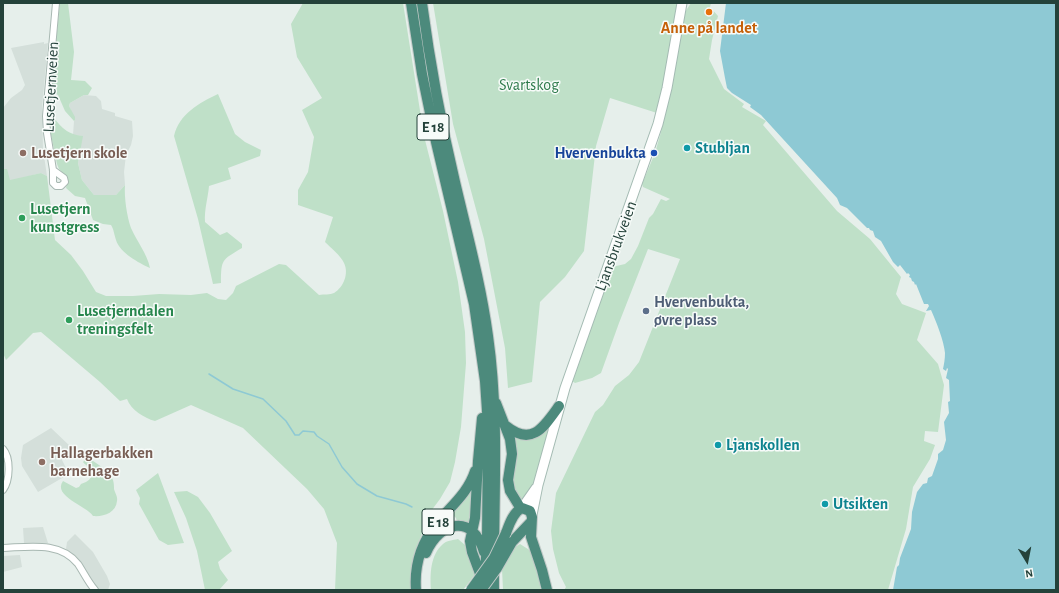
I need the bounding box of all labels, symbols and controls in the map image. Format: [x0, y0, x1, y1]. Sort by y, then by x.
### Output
marker: Anne på landet [704, 7, 714, 17]
place label: Anne på landet [661, 18, 757, 38]
street label: Lusetjernveien [39, 41, 63, 133]
park label: Svartskog [499, 75, 559, 95]
road number: E 18 [417, 114, 449, 140]
place label: Stubljan [695, 138, 750, 158]
place label: Lusetjern skole [31, 143, 127, 163]
place label: Hvervenbukta [554, 143, 646, 163]
marker: Stubljan [682, 143, 692, 153]
marker: Lusetjern skole [18, 148, 28, 158]
marker: Hvervenbukta [649, 148, 659, 158]
street label: Ljansbrukveien [591, 198, 641, 294]
place label: Lusetjern kunstgress [30, 199, 99, 237]
marker: Lusetjern kunstgress [17, 213, 27, 223]
place label: Hvervenbukta, øvre plass [654, 292, 749, 330]
place label: Lusetjerndalen treningsfelt [77, 301, 174, 339]
marker: Hvervenbukta, øvre plass [641, 306, 651, 316]
marker: Lusetjerndalen treningsfelt [64, 315, 74, 325]
place label: Ljanskollen [726, 435, 800, 455]
marker: Ljanskollen [713, 440, 723, 450]
place label: Hallagerbakken barnehage [50, 443, 153, 481]
marker: Hallagerbakken barnehage [37, 457, 47, 467]
place label: Utsikten [833, 494, 888, 514]
marker: Utsikten [820, 499, 830, 509]
road number: E 18 [422, 509, 454, 535]
north arrow [1007, 541, 1047, 581]
text: N [1024, 567, 1034, 579]

